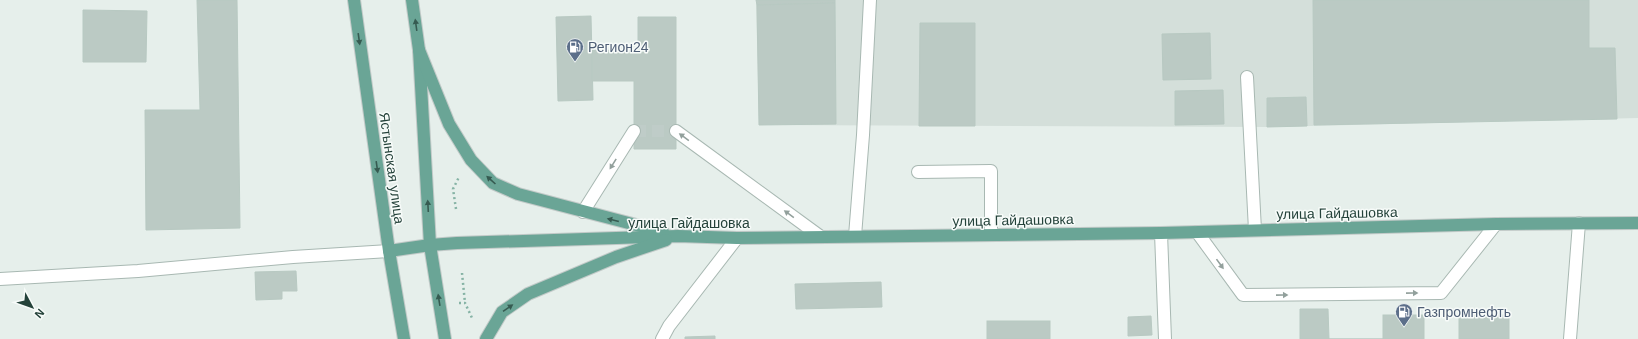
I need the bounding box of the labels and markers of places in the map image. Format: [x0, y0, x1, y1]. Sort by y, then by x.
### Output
fuel station icon: Регион24 [565, 37, 585, 62]
place label: Регион24 [588, 39, 649, 55]
fuel station icon: Газпромнефть [1394, 302, 1414, 327]
place label: Газпромнефть [1417, 304, 1511, 320]

